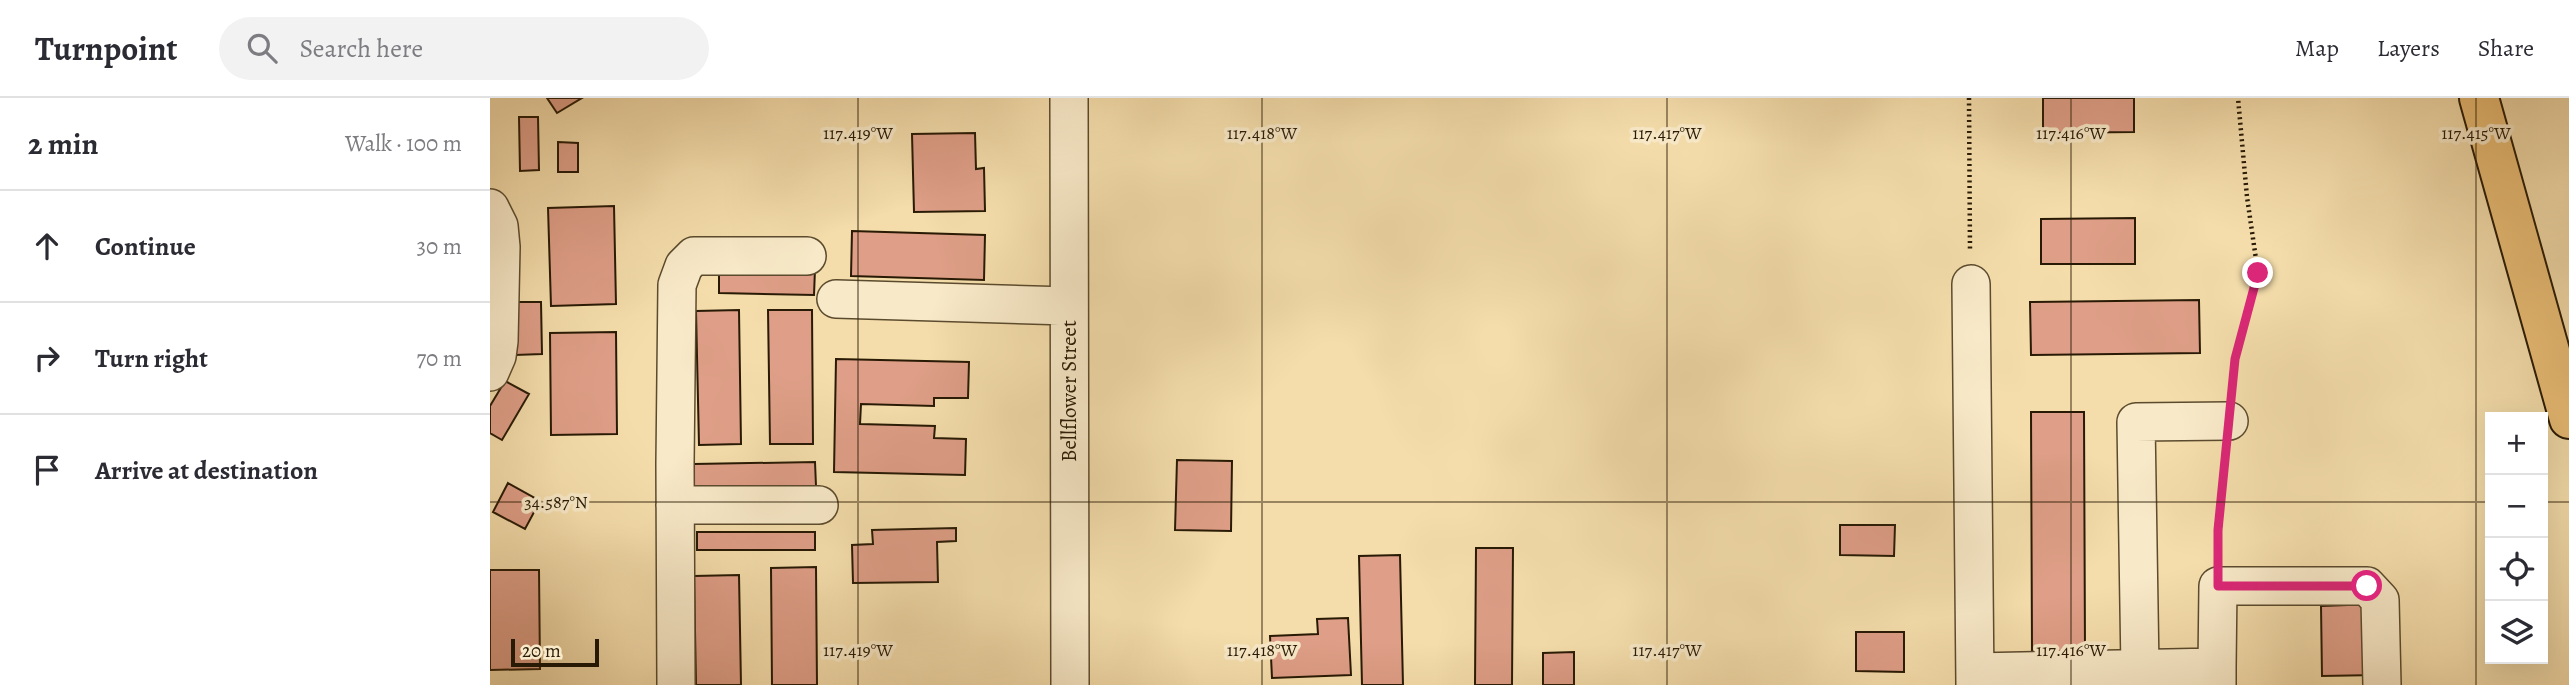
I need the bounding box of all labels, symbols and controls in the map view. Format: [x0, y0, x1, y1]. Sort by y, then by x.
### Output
search box [219, 17, 709, 80]
text: Turnpoint [35, 26, 177, 71]
icon: search [243, 29, 281, 67]
text: Search here [299, 31, 423, 66]
text: Map [2295, 32, 2339, 64]
text: Layers [2377, 32, 2440, 64]
text: Share [2478, 32, 2534, 64]
text: 117.419°W [823, 121, 893, 145]
text: 117.418°W [1227, 121, 1298, 145]
text: 117.417°W [1632, 121, 1702, 145]
text: 117.416°W [2036, 121, 2106, 145]
text: 117.415°W [2441, 121, 2511, 145]
text: 2 min [28, 124, 98, 164]
text: Walk · 100 m [345, 128, 462, 159]
icon: ahead [28, 227, 66, 265]
text: Continue [95, 229, 196, 264]
text: 30 m [416, 231, 462, 262]
route end [2242, 257, 2273, 288]
street label: Bellflower Street [1055, 320, 1083, 462]
icon: right [28, 339, 66, 377]
text: Turn right [95, 341, 208, 376]
text: 70 m [416, 343, 462, 374]
map controls [2485, 412, 2548, 664]
button: + [2485, 412, 2548, 475]
icon: arrive [28, 451, 66, 489]
text: Arrive at destination [95, 453, 318, 488]
button: − [2485, 475, 2548, 538]
text: 34.587°N [524, 490, 588, 514]
button: locate [2485, 538, 2548, 601]
route start [2351, 570, 2382, 601]
button: layers [2485, 601, 2548, 664]
scale bar [511, 636, 598, 668]
text: 20 m [522, 638, 561, 664]
text: 117.419°W [823, 638, 893, 662]
text: 117.418°W [1227, 638, 1298, 662]
text: 117.417°W [1632, 638, 1702, 662]
text: 117.416°W [2036, 638, 2106, 662]

